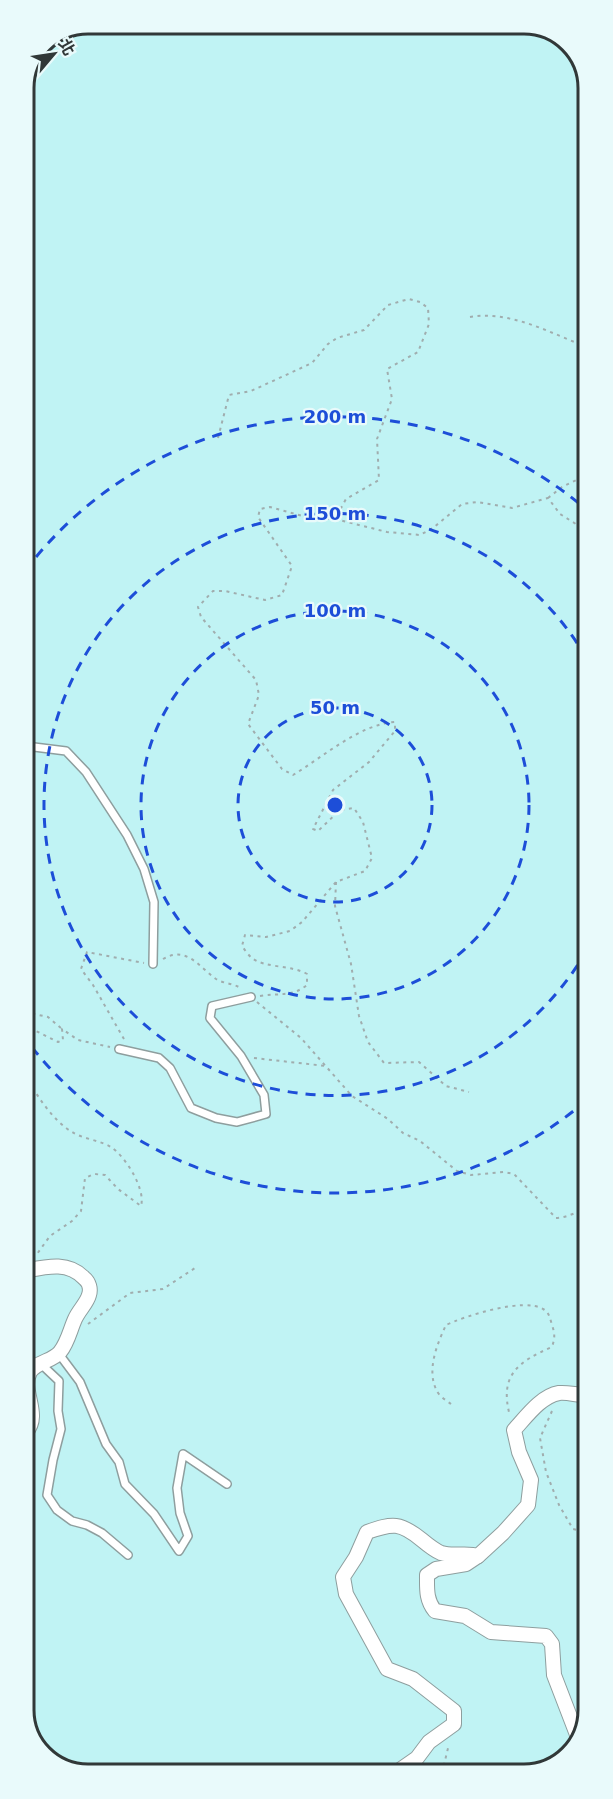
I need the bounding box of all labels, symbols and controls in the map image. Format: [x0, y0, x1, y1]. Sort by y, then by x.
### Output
north arrow [24, 24, 84, 84]
text: 北 [54, 35, 79, 59]
text: 200 m [304, 406, 366, 427]
text: 150 m [304, 503, 366, 524]
text: 100 m [304, 600, 366, 621]
text: 50 m [310, 697, 360, 718]
centre of rings [325, 795, 345, 815]

